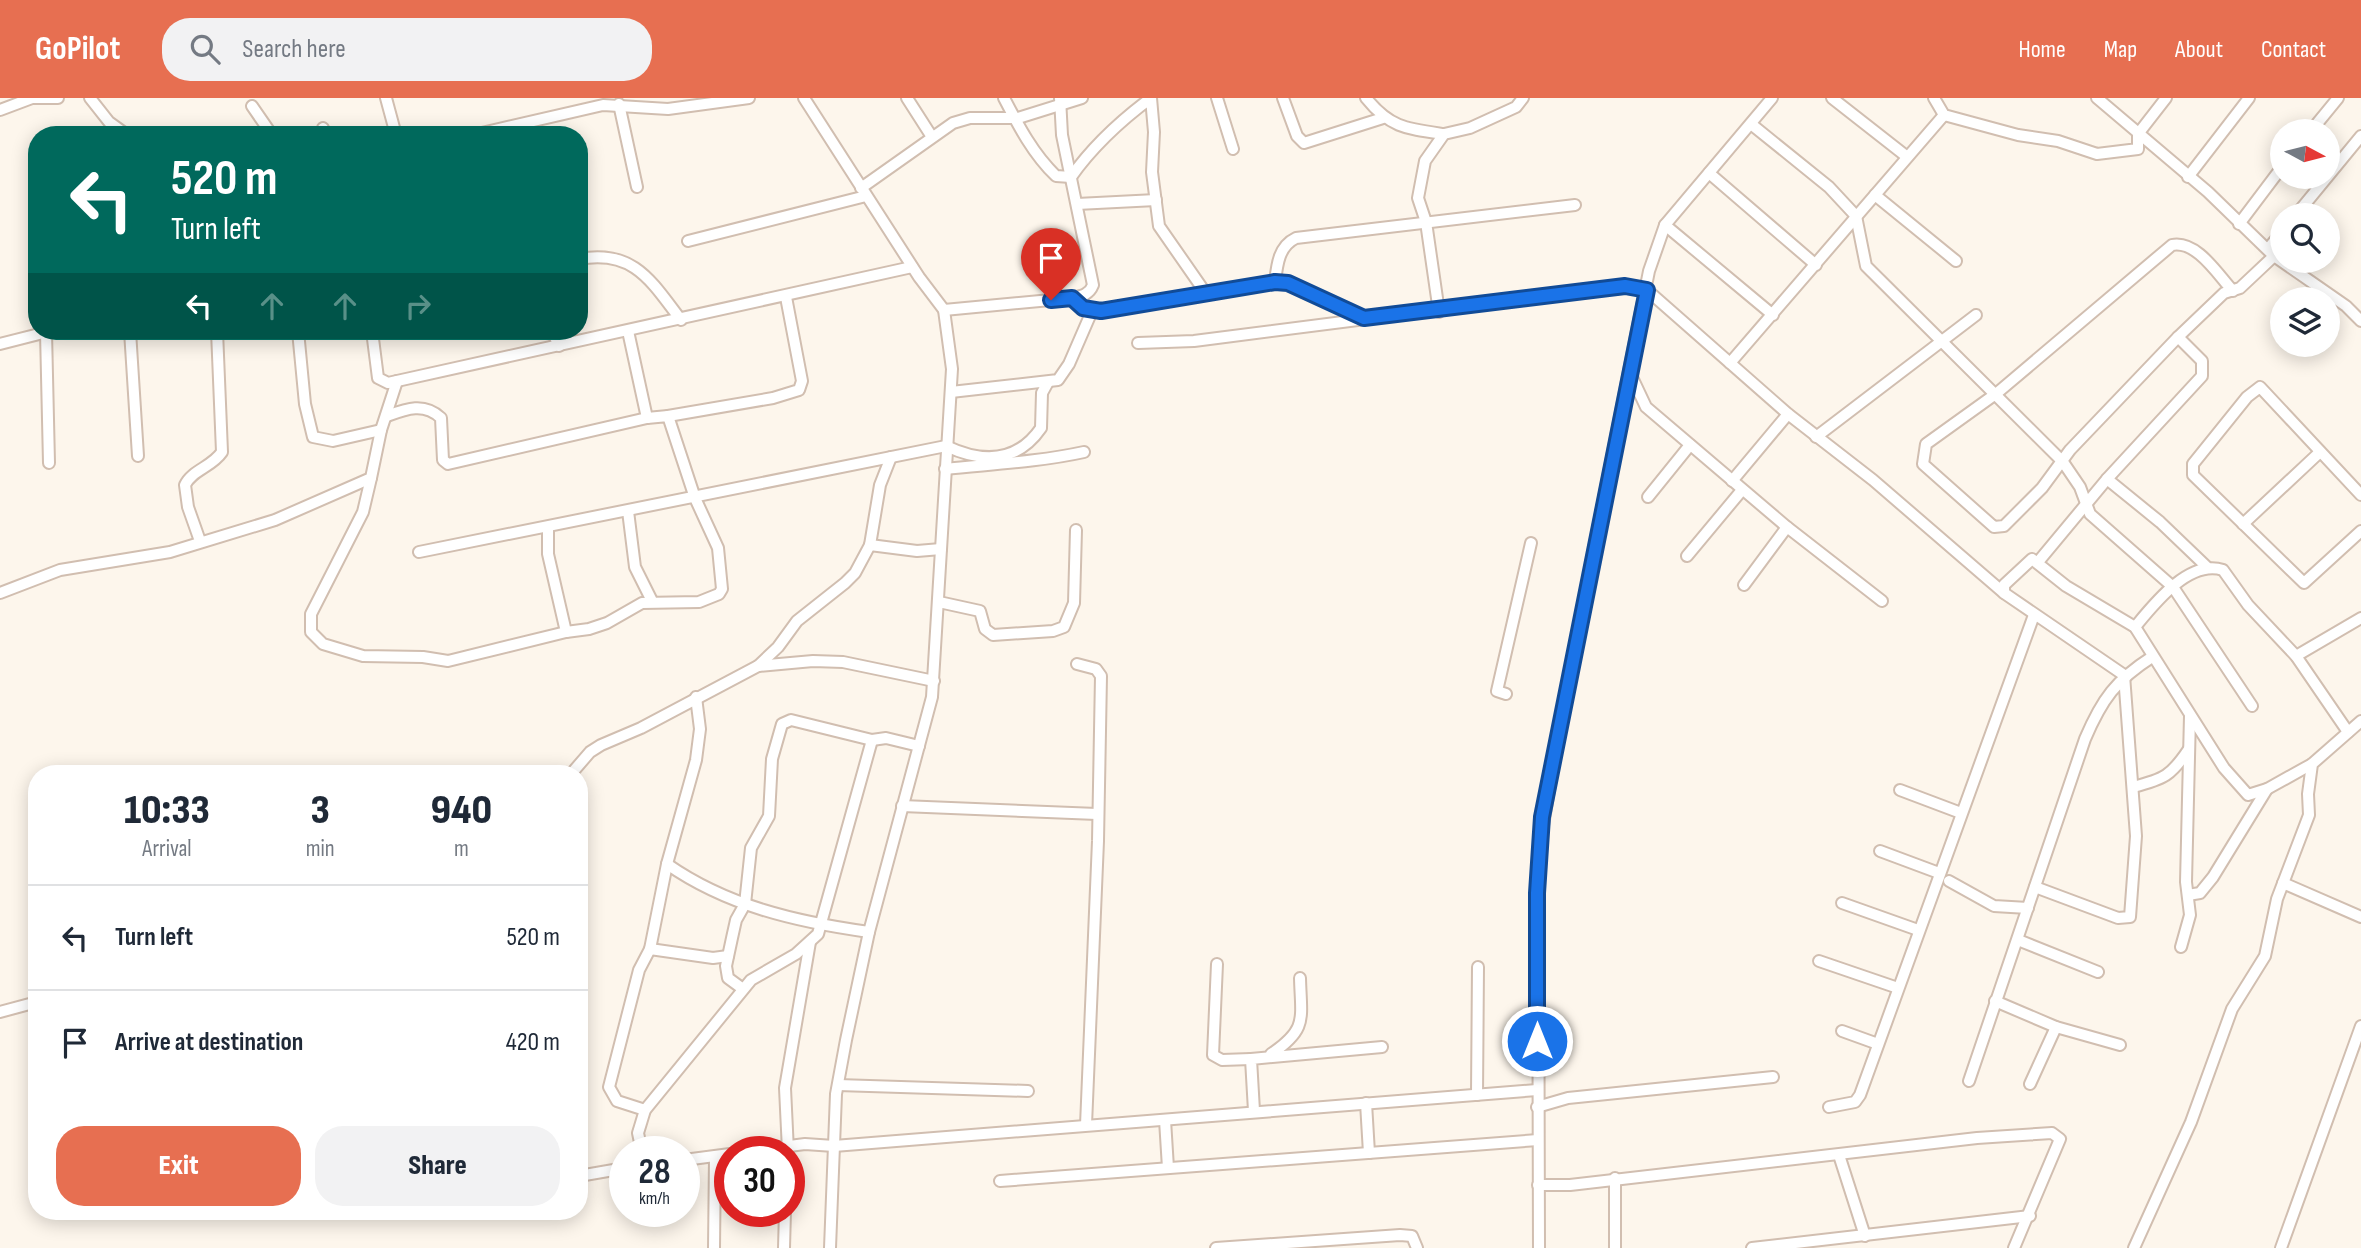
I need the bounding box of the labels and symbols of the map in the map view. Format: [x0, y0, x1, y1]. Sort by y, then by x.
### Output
north arrow [2270, 119, 2340, 189]
pin [1021, 228, 1081, 300]
position arrow [1500, 1004, 1574, 1078]
speed limit sign: 30 [714, 1136, 805, 1227]

